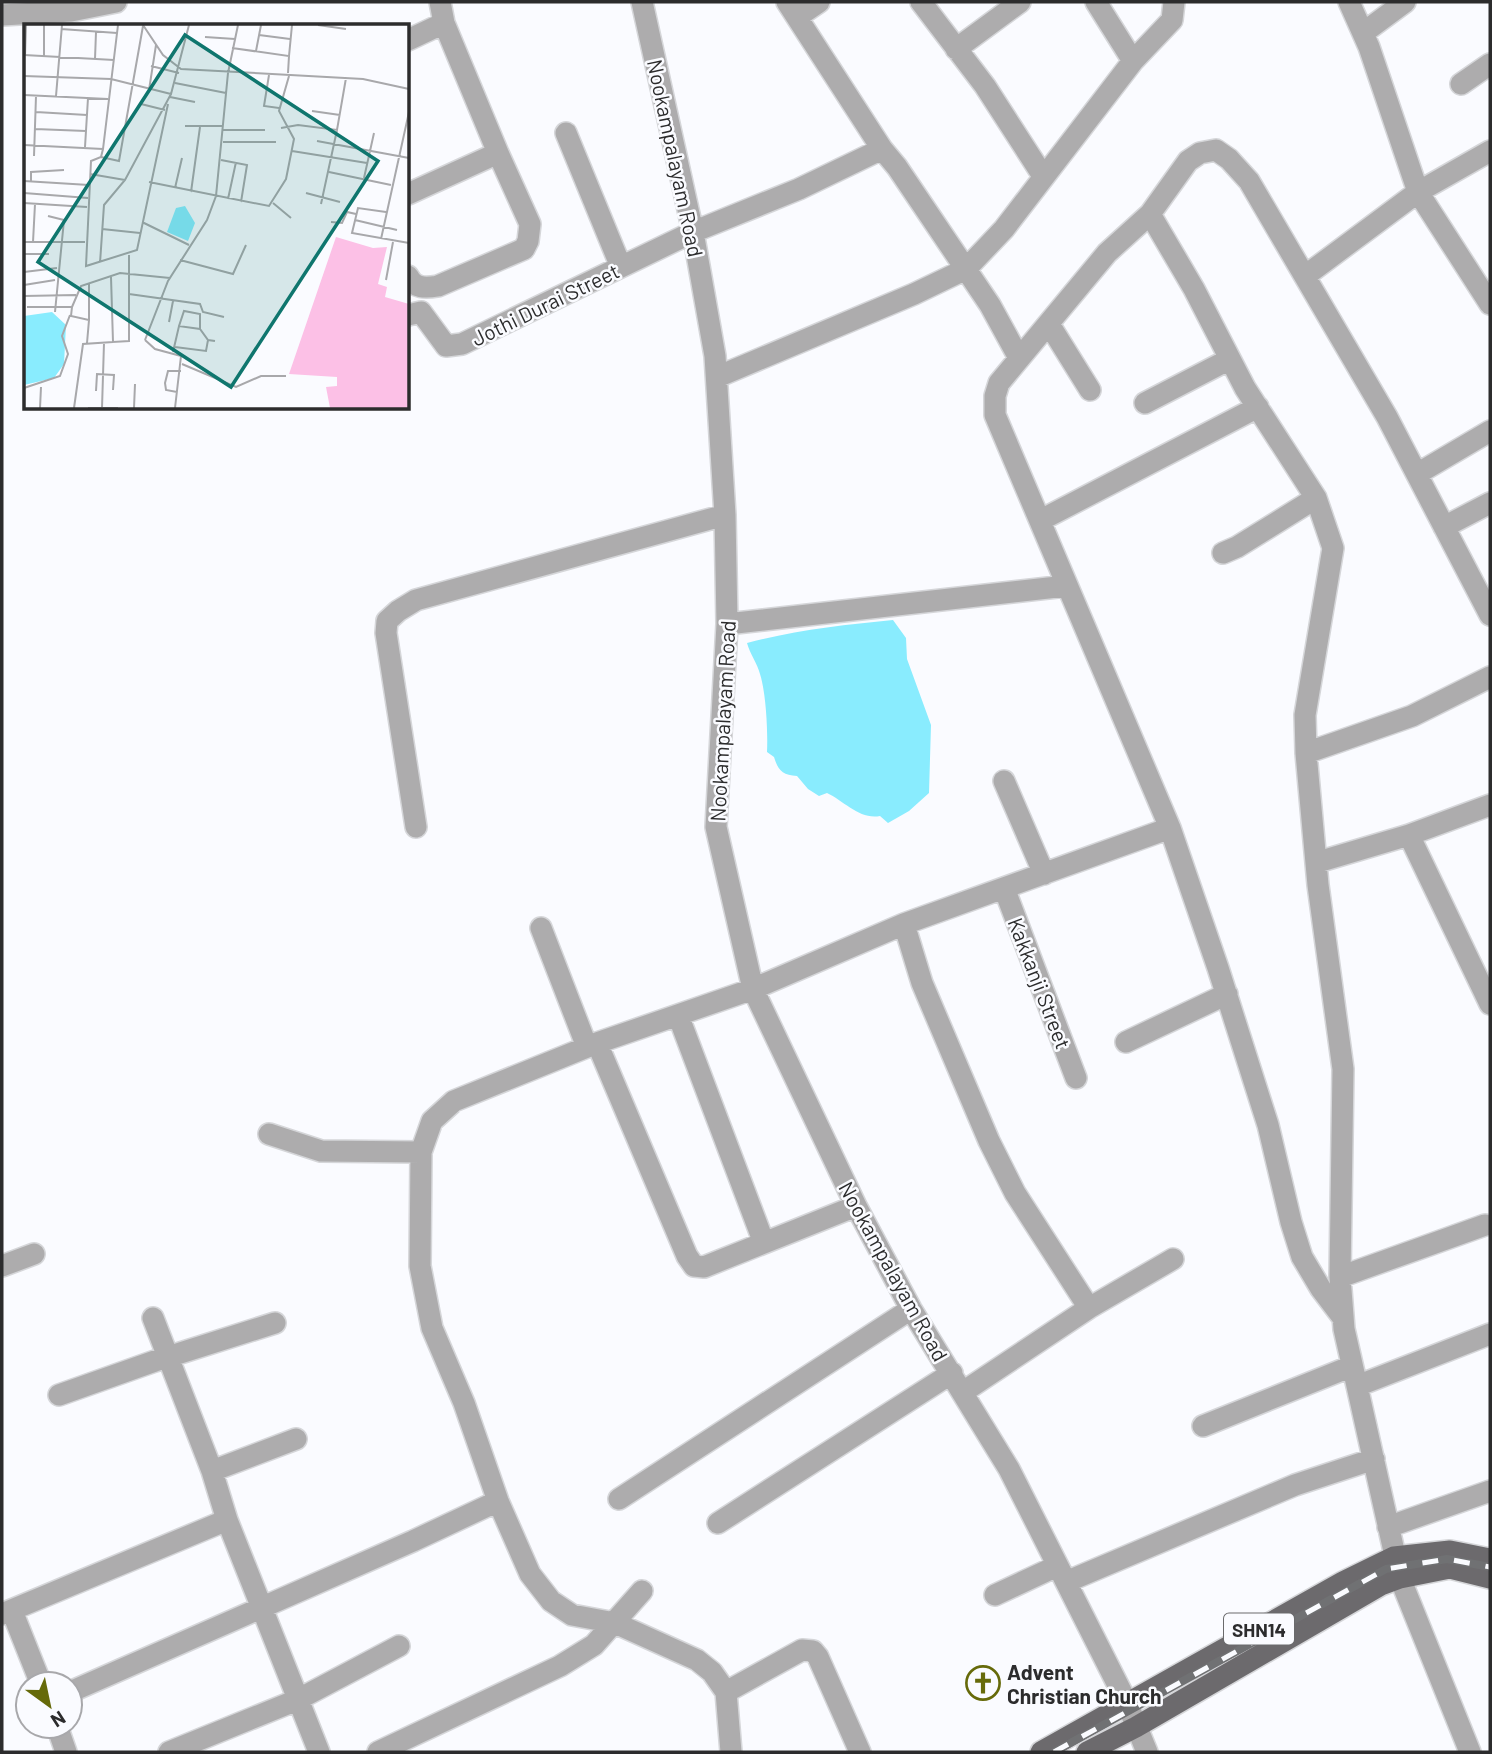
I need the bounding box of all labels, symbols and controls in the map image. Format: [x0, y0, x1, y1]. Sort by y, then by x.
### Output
inset map [24, 24, 410, 410]
street label: Nookampalayam Road [643, 57, 709, 259]
street label: Jothi Durai Street [467, 257, 623, 351]
street label: Nookampalayam Road [704, 620, 740, 822]
street label: Kakkanji Street [1004, 914, 1076, 1052]
street label: Nookampalayam Road [834, 1177, 954, 1365]
road number: SHN14 [1224, 1614, 1294, 1644]
place label: Advent Christian Church [1007, 1659, 1162, 1708]
church icon: Advent Christian Church [964, 1664, 1002, 1702]
north arrow [14, 1670, 84, 1740]
text: N [47, 1707, 70, 1733]

